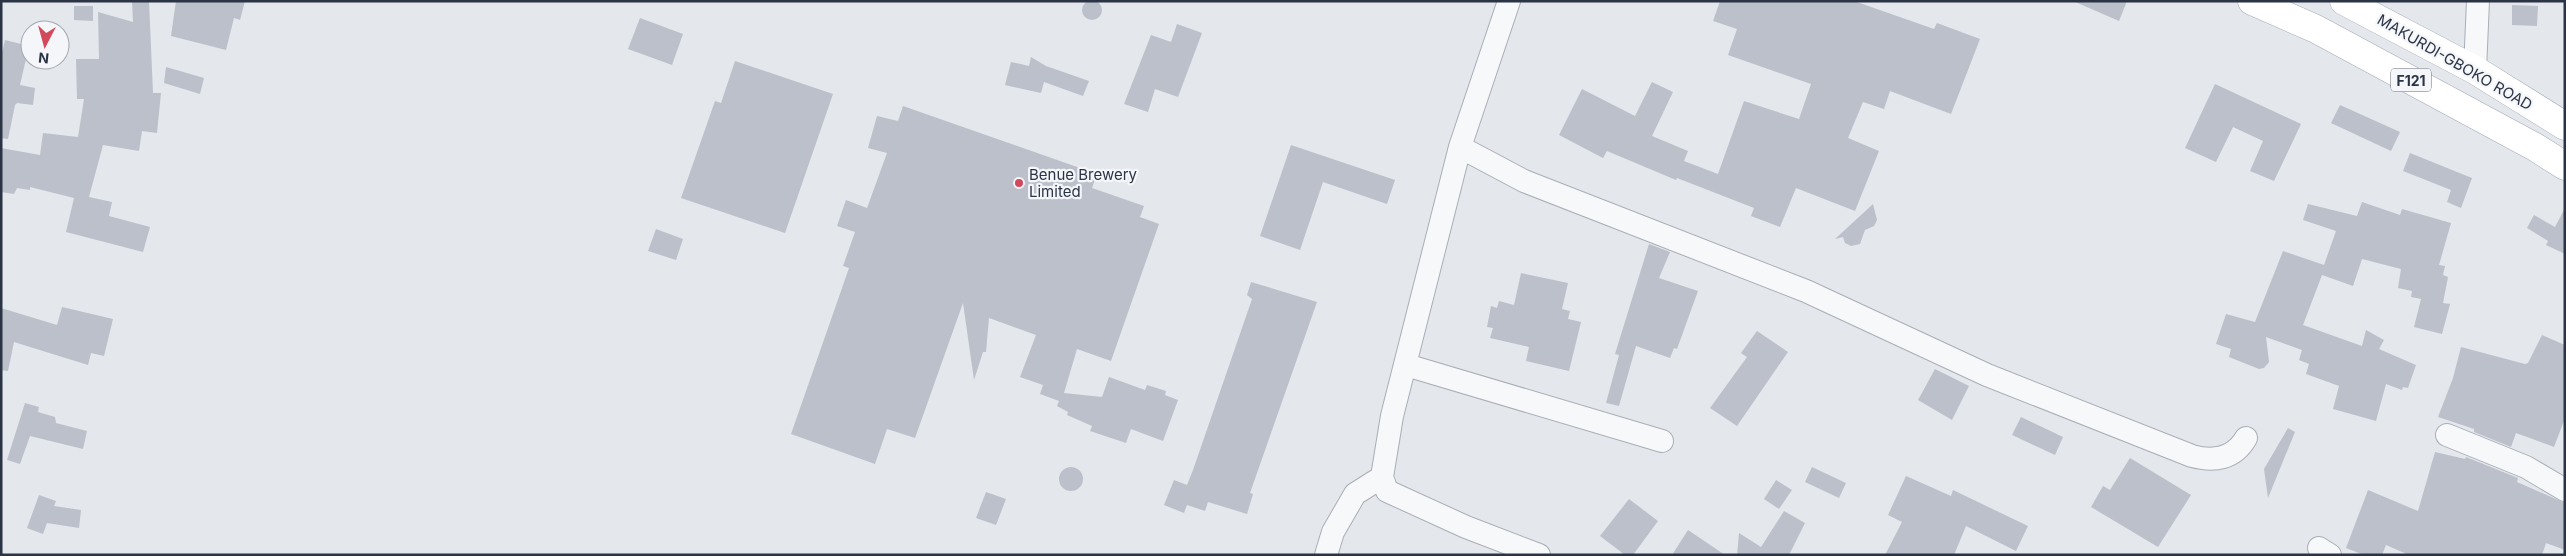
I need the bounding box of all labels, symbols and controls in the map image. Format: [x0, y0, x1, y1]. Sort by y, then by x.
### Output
street label: MAKURDI-GBOKO ROAD [2374, 10, 2536, 114]
north arrow [20, 20, 70, 70]
text: N [37, 49, 50, 67]
road number: F121 [2391, 68, 2431, 92]
place label: Benue Brewery Limited [1029, 165, 1138, 201]
marker: Benue Brewery Limited [1013, 177, 1025, 189]

